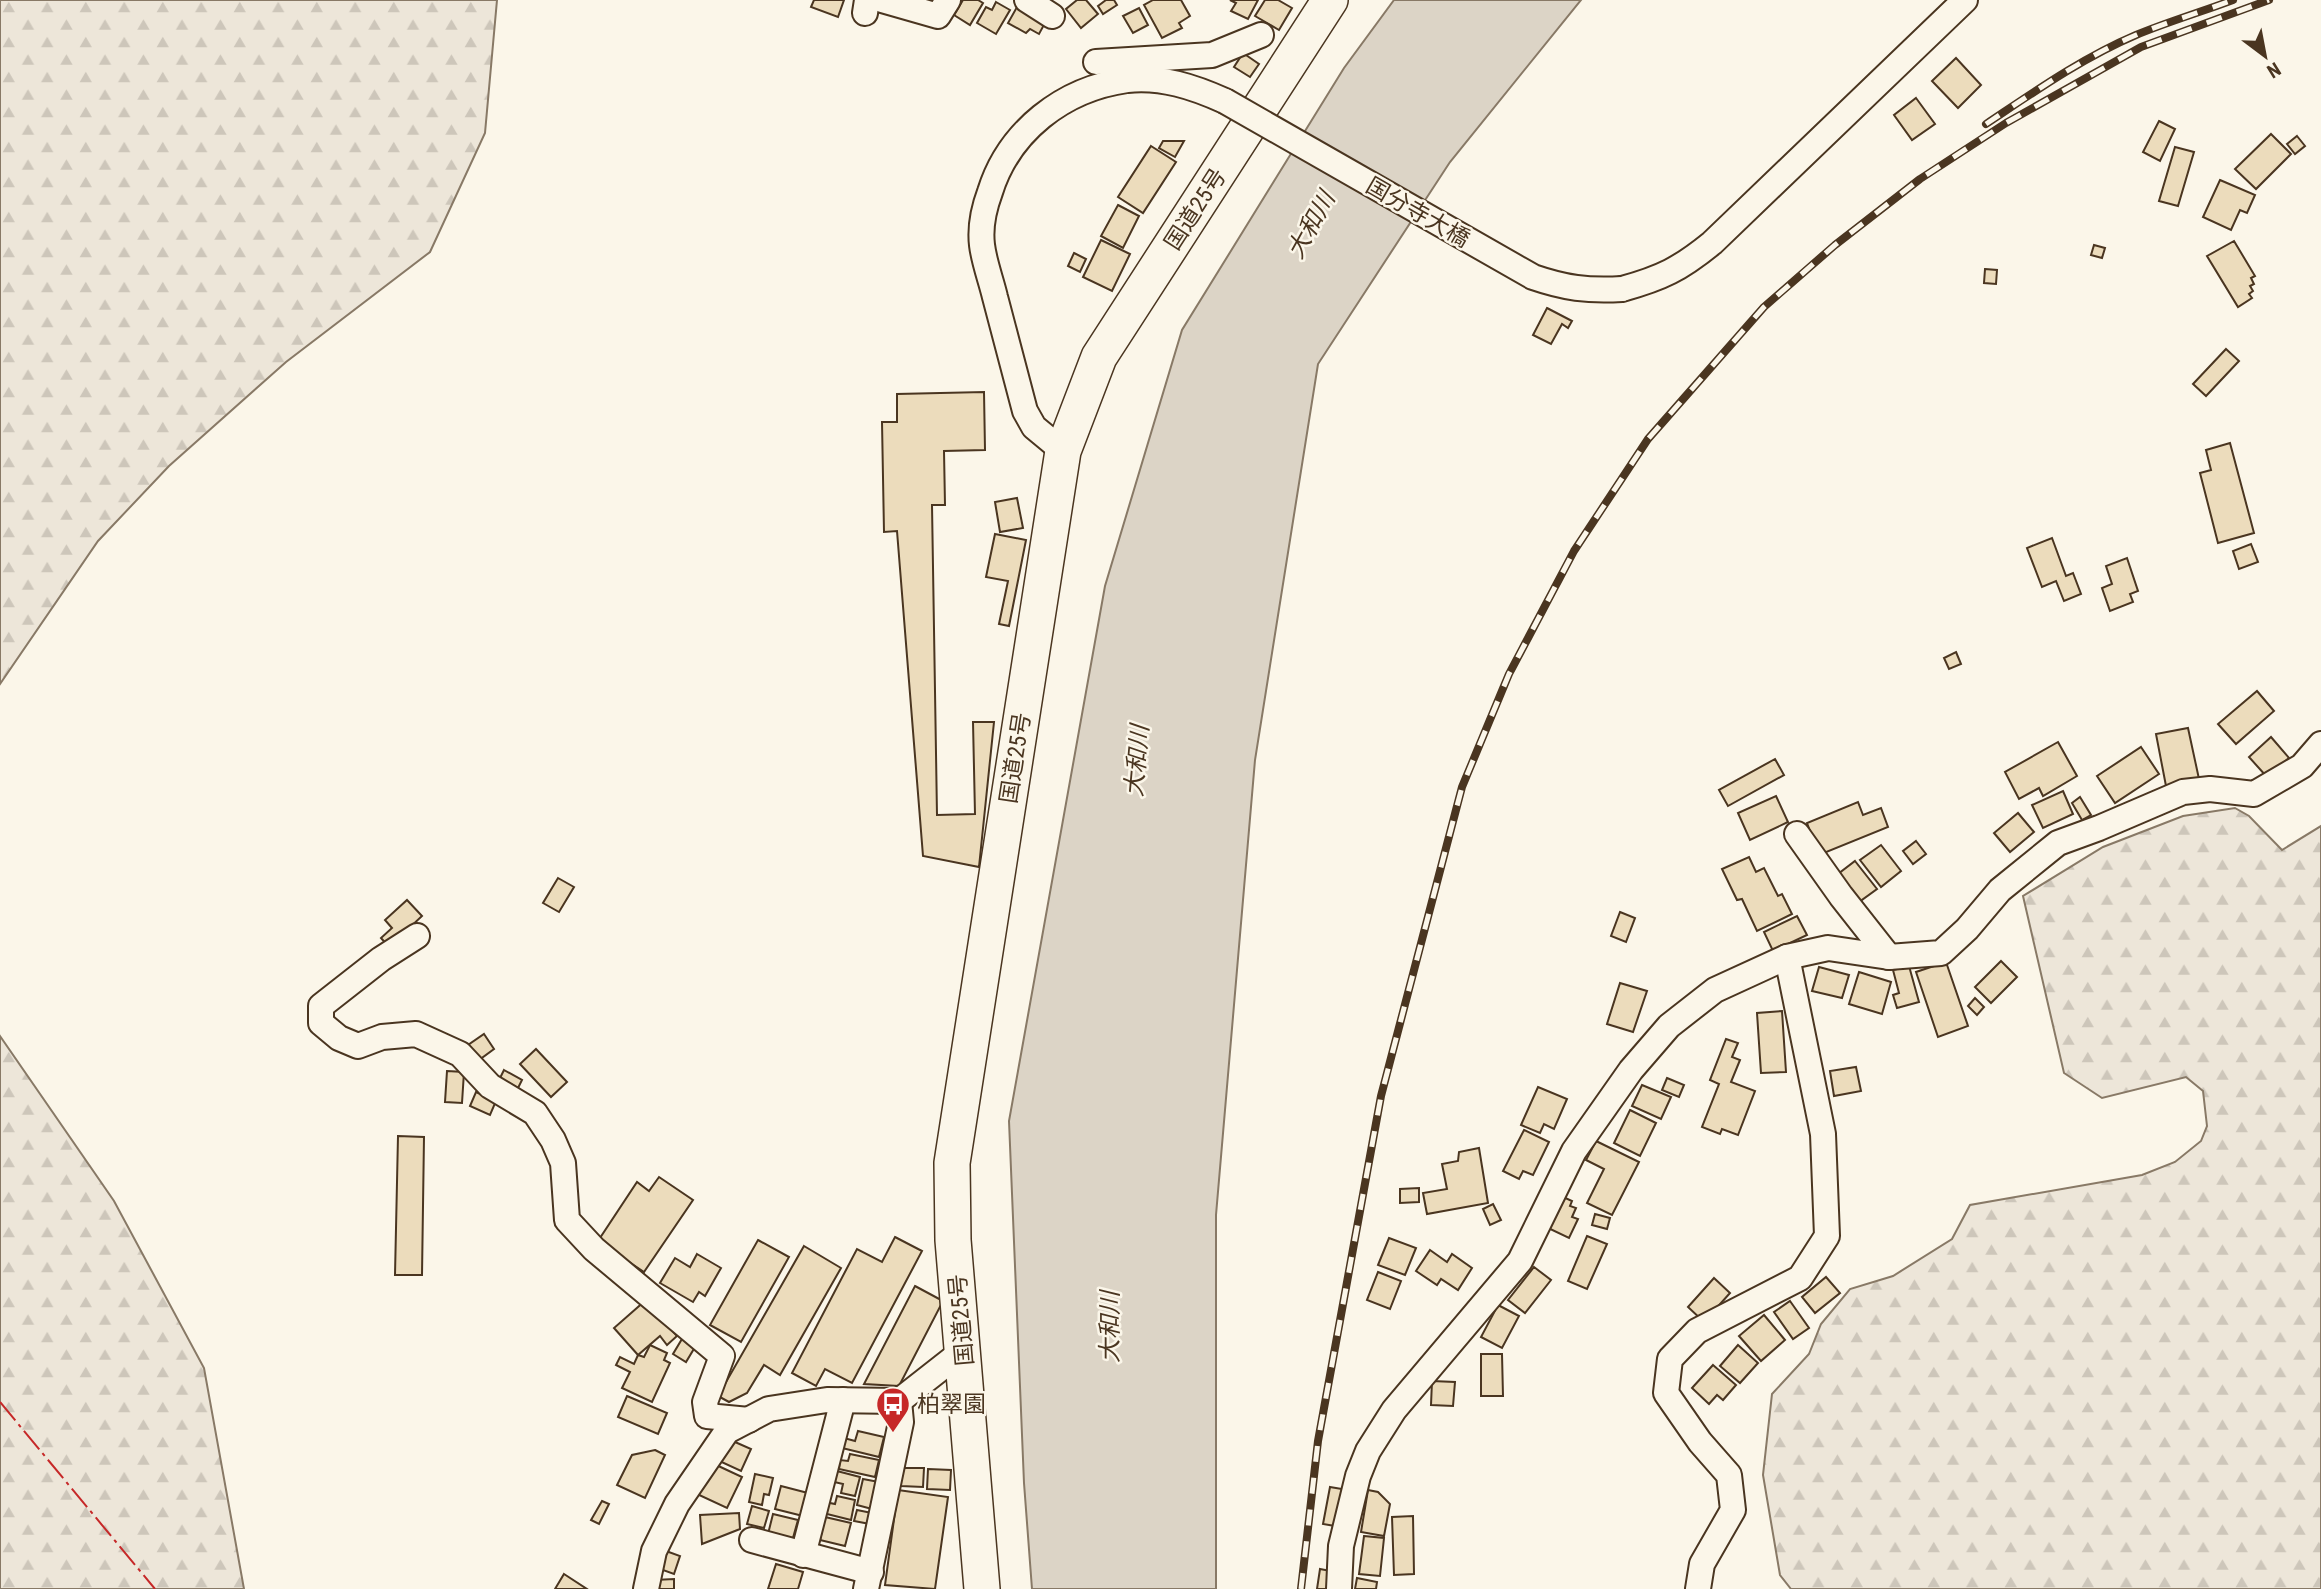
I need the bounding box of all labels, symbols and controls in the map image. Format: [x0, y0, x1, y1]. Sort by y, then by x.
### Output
north arrow [2230, 21, 2300, 91]
text: N [2263, 57, 2285, 83]
street label: 国道25号 [1159, 163, 1232, 255]
street label: 国分寺大橋 [1361, 172, 1474, 253]
water label: 大和川 [1281, 184, 1342, 263]
street label: 国道25号 [995, 711, 1036, 805]
water label: 大和川 [1120, 721, 1154, 798]
street label: 国道25号 [944, 1273, 979, 1367]
water label: 大和川 [1096, 1288, 1124, 1363]
bus stop icon: 柏翠園 [874, 1385, 912, 1434]
place label: 柏翠園 [917, 1391, 986, 1418]

